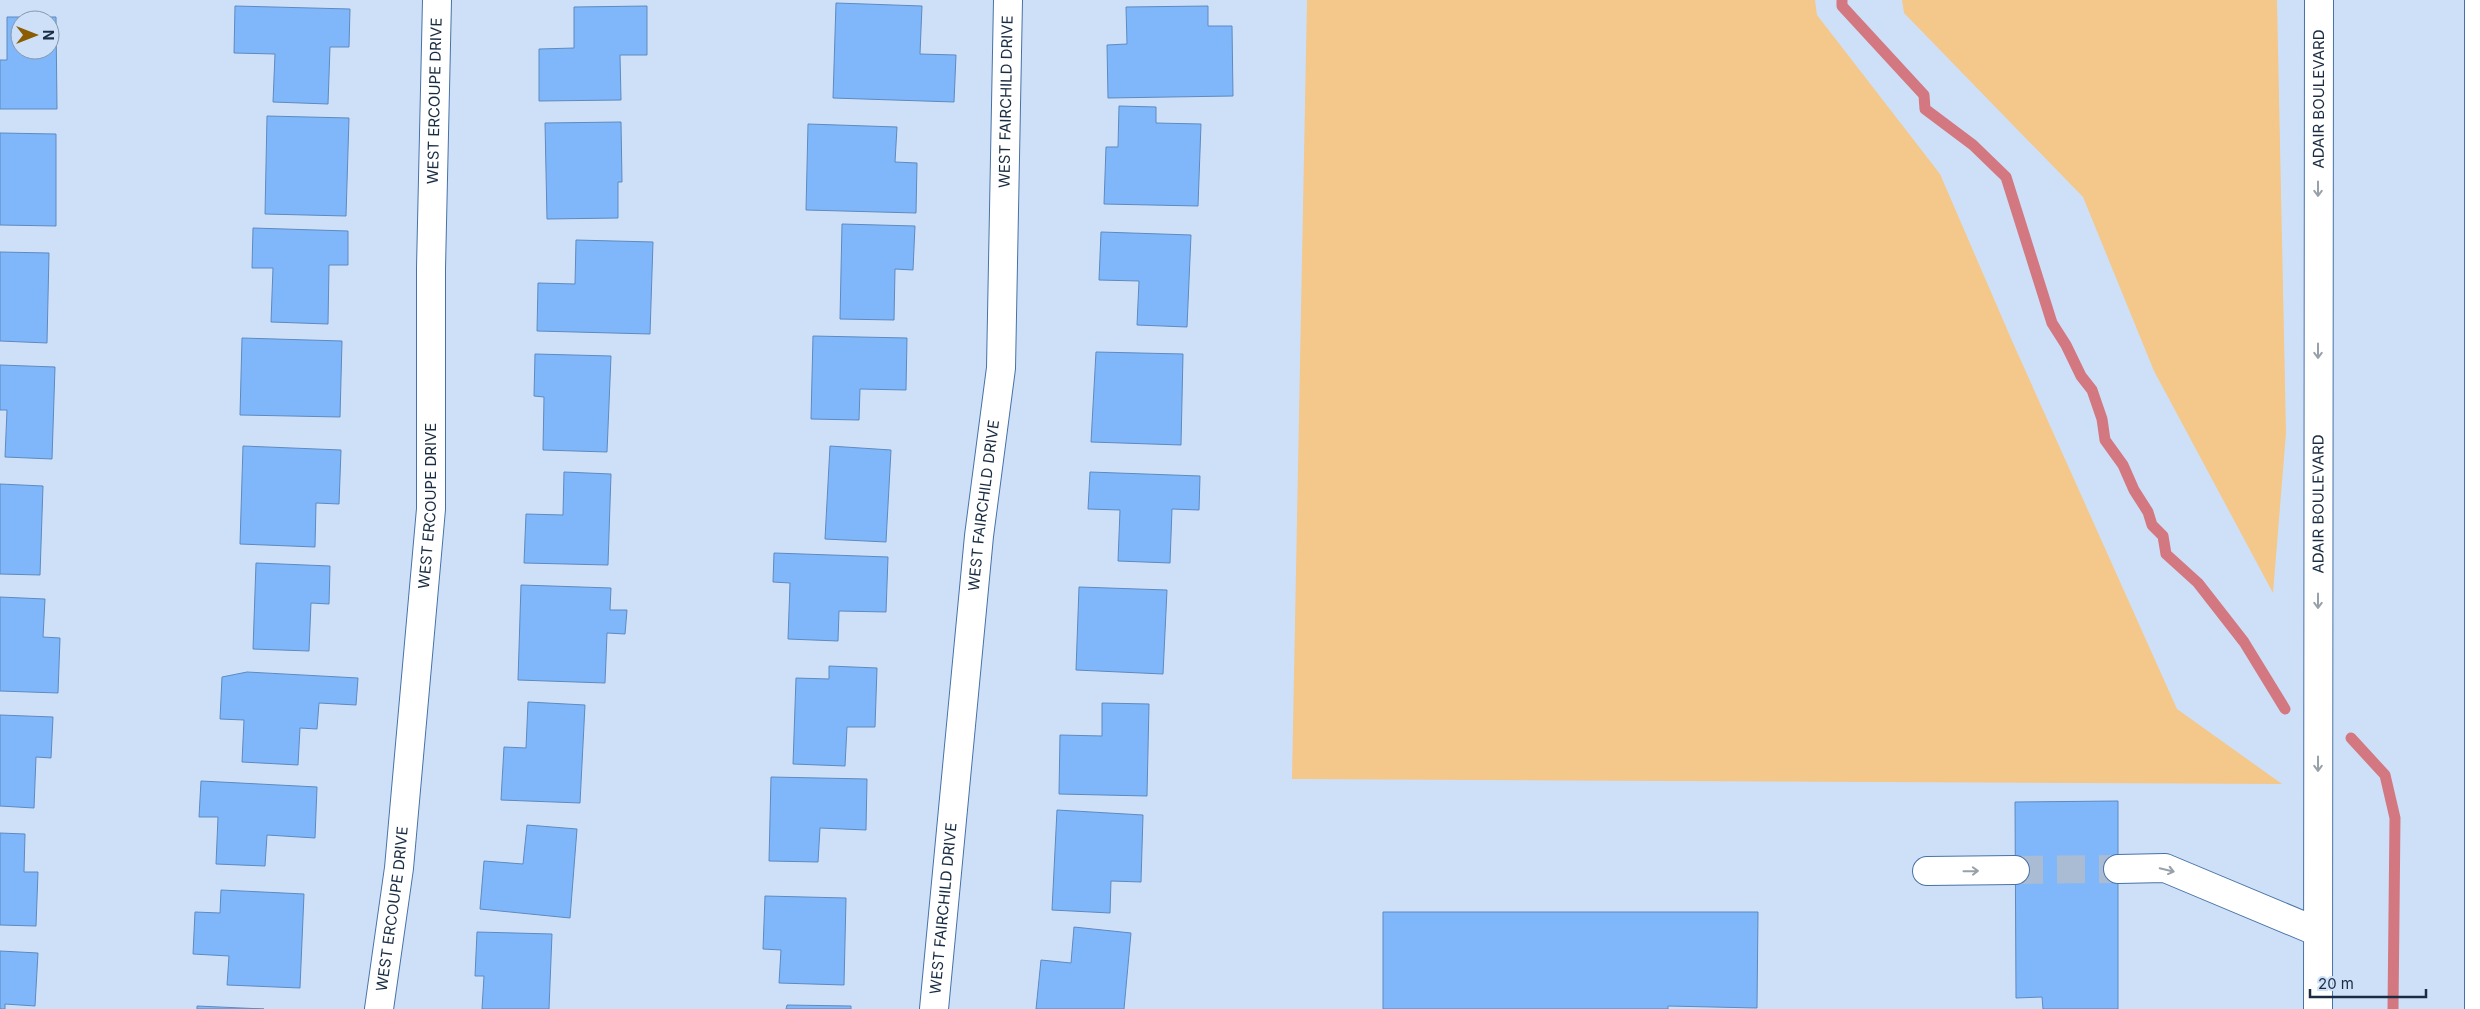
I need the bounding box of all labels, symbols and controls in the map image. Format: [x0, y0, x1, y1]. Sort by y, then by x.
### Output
north arrow [10, 10, 60, 60]
street label: WEST FAIRCHILD DRIVE [994, 15, 1017, 188]
street label: WEST ERCOUPE DRIVE [423, 17, 446, 184]
street label: ADAIR BOULEVARD [2309, 29, 2328, 169]
text: N [40, 30, 57, 40]
one-way arrow [2313, 180, 2323, 196]
one-way arrow [2313, 342, 2323, 359]
street label: WEST FAIRCHILD DRIVE [964, 419, 1003, 592]
street label: WEST ERCOUPE DRIVE [414, 423, 440, 590]
street label: ADAIR BOULEVARD [2308, 434, 2328, 574]
one-way arrow [2313, 592, 2323, 609]
one-way arrow [2313, 755, 2323, 771]
street label: WEST FAIRCHILD DRIVE [925, 822, 961, 995]
street label: WEST ERCOUPE DRIVE [372, 825, 412, 993]
one-way arrow [1962, 866, 1979, 876]
one-way arrow [2158, 866, 2174, 875]
scale bar [2310, 966, 2426, 998]
text: 20 m [2318, 974, 2354, 993]

